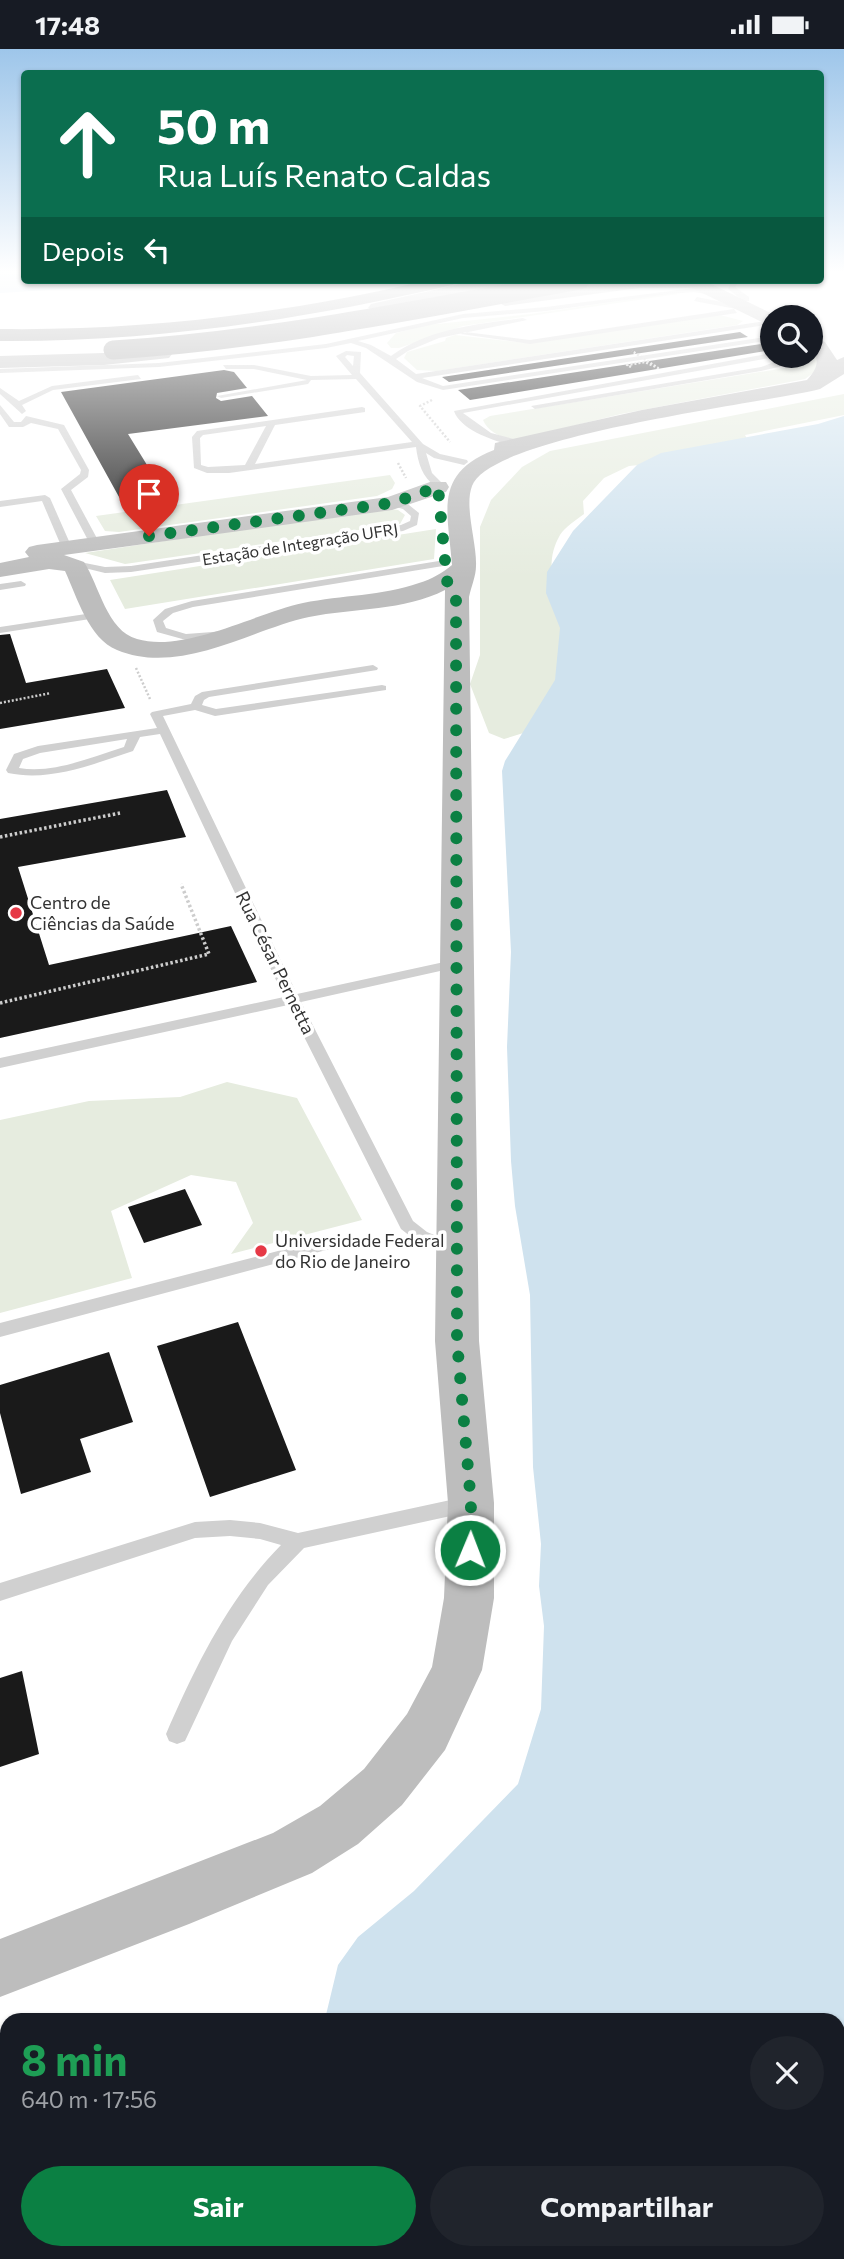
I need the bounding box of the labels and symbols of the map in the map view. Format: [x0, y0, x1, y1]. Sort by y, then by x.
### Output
pin [119, 464, 179, 536]
street label: Estação de Integração UFRJ [201, 519, 399, 568]
street label: Rua César Pernetta [232, 887, 320, 1038]
place label: Centro de Ciências da Saúde [30, 891, 175, 934]
marker: Centro de Ciências da Saúde [8, 905, 24, 921]
place label: Universidade Federal do Rio de Janeiro [275, 1229, 445, 1272]
marker: Universidade Federal do Rio de Janeiro [253, 1243, 269, 1259]
position arrow [433, 1513, 507, 1587]

